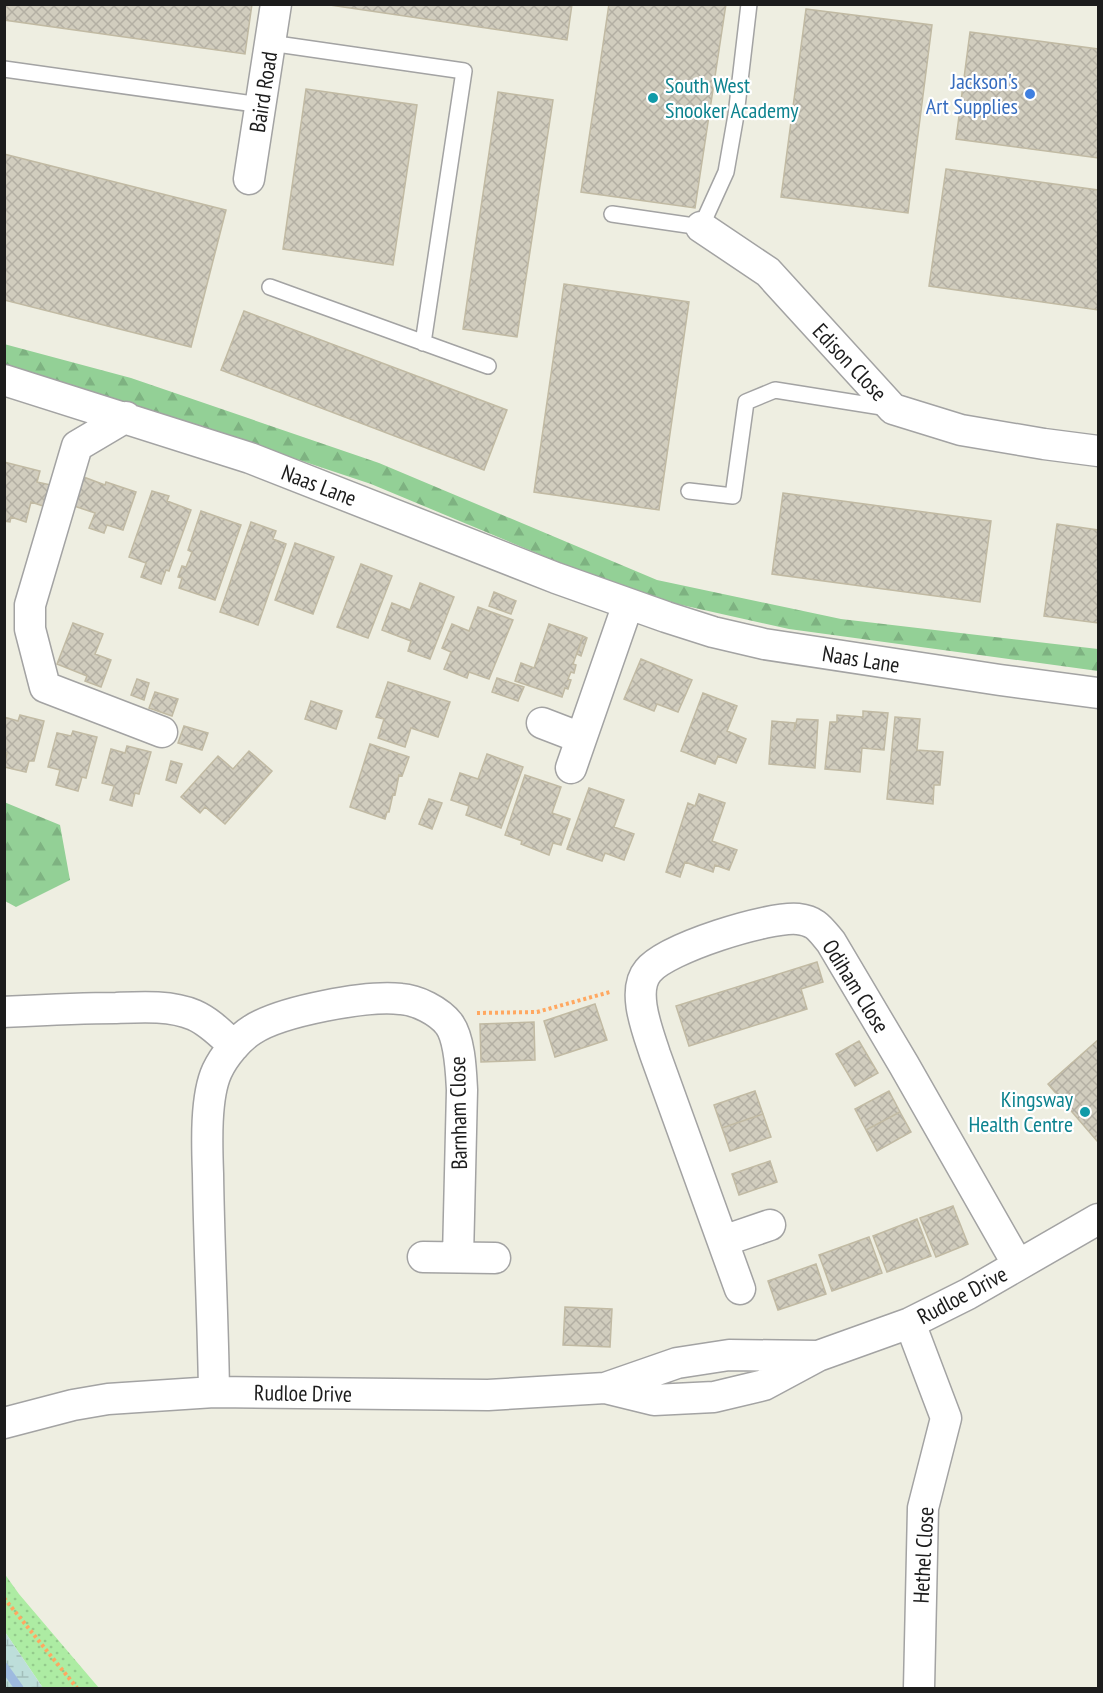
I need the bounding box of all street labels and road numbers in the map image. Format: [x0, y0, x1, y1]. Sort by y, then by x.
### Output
street label: Baird Road [243, 49, 283, 135]
street label: Edison Close [807, 317, 893, 407]
street label: Naas Lane [278, 458, 360, 512]
street label: Naas Lane [820, 639, 902, 679]
street label: Odiham Close [816, 934, 896, 1038]
street label: Barnham Close [443, 1056, 473, 1170]
street label: Rudloe Drive [912, 1260, 1012, 1330]
street label: Rudloe Drive [254, 1378, 352, 1408]
street label: Hethel Close [906, 1506, 940, 1604]

